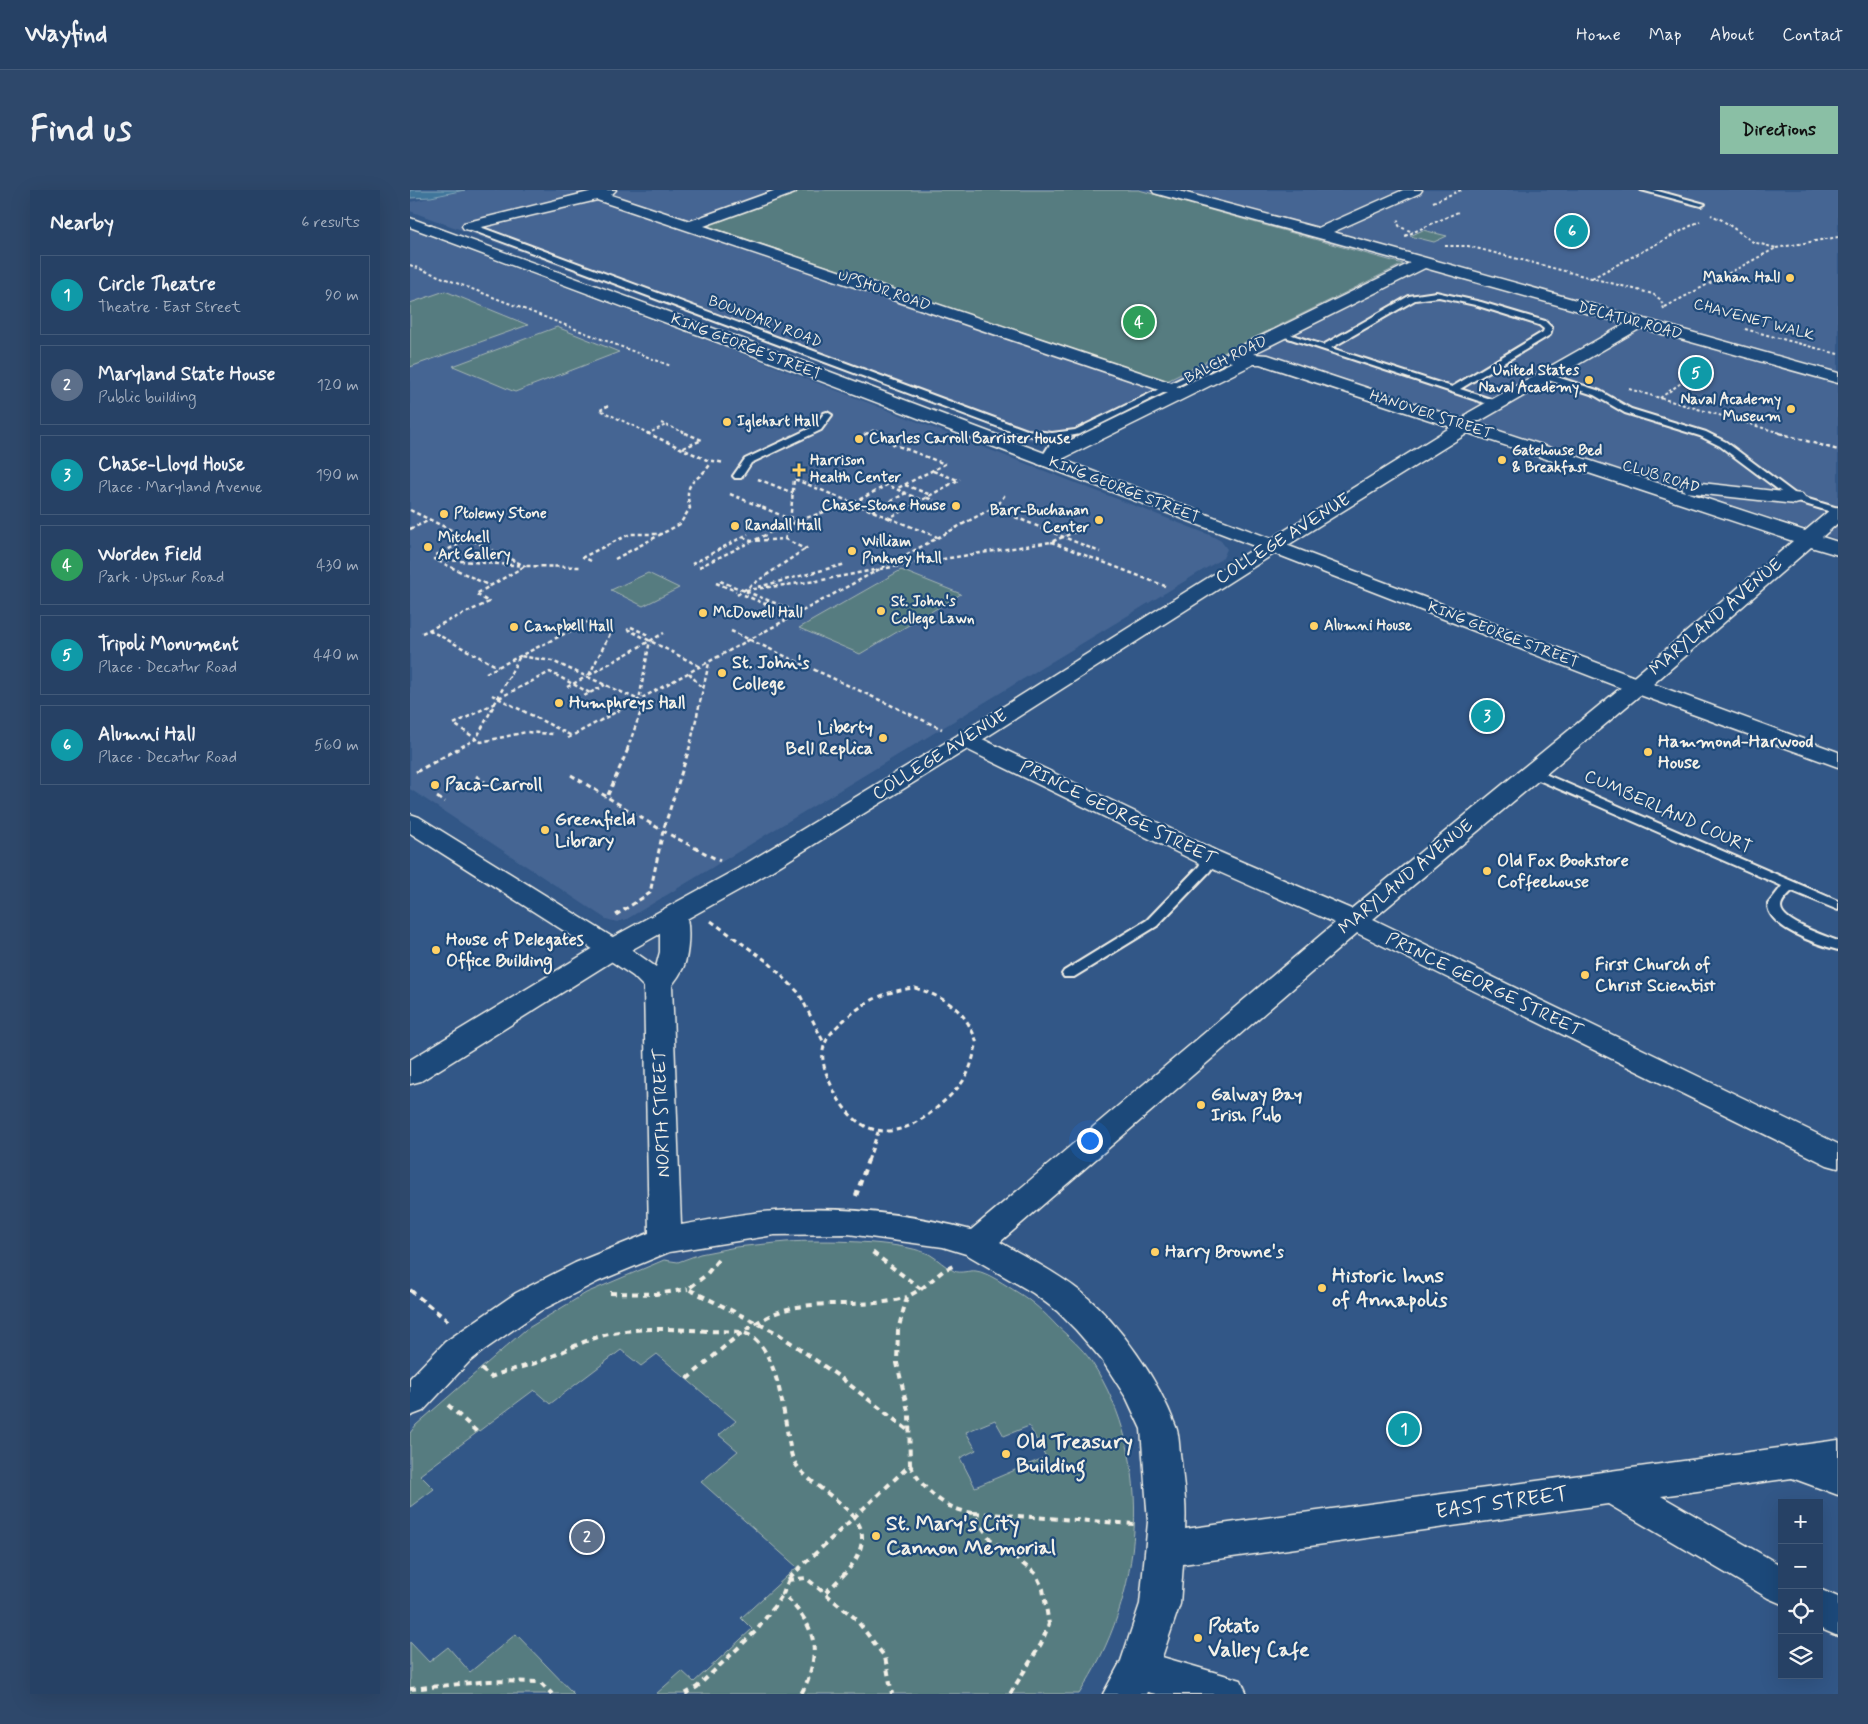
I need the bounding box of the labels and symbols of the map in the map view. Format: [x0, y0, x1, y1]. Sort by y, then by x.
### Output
pin: 6 [1556, 212, 1588, 250]
street label: UPSHUR ROAD [835, 266, 933, 316]
place label: Mahan Hall [1703, 268, 1780, 288]
marker: Mahan Hall [1784, 272, 1796, 284]
street label: BOUNDARY ROAD [705, 291, 825, 353]
street label: CHAVENET WALK [1691, 294, 1817, 346]
street label: DECATUR ROAD [1575, 297, 1685, 345]
pin: 4 [1123, 303, 1155, 341]
street label: KING GEORGE STREET [668, 309, 824, 385]
street label: BALCH ROAD [1181, 331, 1271, 389]
pin: 5 [1680, 354, 1712, 392]
place label: United States Naval Academy [1478, 361, 1579, 398]
marker: United States Naval Academy [1583, 374, 1595, 386]
street label: HANOVER STREET [1367, 386, 1496, 445]
place label: Naval Academy Museum [1680, 390, 1781, 427]
marker: Naval Academy Museum [1785, 403, 1797, 415]
place label: Iglehart Hall [737, 412, 819, 433]
marker: Iglehart Hall [721, 416, 733, 428]
place label: Charles Carroll Barrister House [869, 429, 1071, 449]
marker: Charles Carroll Barrister House [853, 433, 865, 445]
place label: Gatehouse Bed & Breakfast [1512, 441, 1603, 478]
place label: Harrison Health Center [810, 451, 902, 488]
street label: KING GEORGE STREET [1046, 452, 1202, 528]
marker: Gatehouse Bed & Breakfast [1496, 454, 1508, 466]
street label: CLUB ROAD [1620, 456, 1702, 498]
marker: Harrison Health Center [792, 463, 806, 477]
street label: COLLEGE AVENUE [1211, 488, 1355, 590]
place label: Chase-Stone House [822, 496, 946, 516]
marker: Chase-Stone House [950, 500, 962, 512]
place label: Barr-Buchanan Center [990, 501, 1090, 538]
place label: Ptolemy Stone [454, 504, 547, 524]
marker: Ptolemy Stone [438, 508, 450, 520]
marker: Barr-Buchanan Center [1093, 514, 1105, 526]
place label: Randall Hall [745, 516, 822, 536]
marker: Randall Hall [729, 520, 741, 532]
place label: Mitchell Art Gallery [438, 528, 511, 565]
place label: William Pinkney Hall [861, 532, 942, 569]
marker: Mitchell Art Gallery [422, 541, 434, 553]
marker: William Pinkney Hall [846, 545, 858, 557]
street label: MARYLAND AVENUE [1644, 553, 1788, 681]
place label: St. John's College Lawn [891, 592, 975, 630]
street label: KING GEORGE STREET [1425, 597, 1581, 673]
place label: McDowell Hall [713, 603, 802, 623]
marker: St. John's College Lawn [875, 605, 887, 617]
marker: McDowell Hall [697, 607, 709, 619]
place label: Alumni House [1324, 616, 1412, 636]
place label: Campbell Hall [524, 617, 614, 637]
marker: Alumni House [1308, 620, 1320, 632]
marker: Campbell Hall [508, 621, 520, 633]
place label: St. John's College [732, 651, 810, 696]
marker: St. John's College [716, 667, 728, 679]
place label: Humphreys Hall [569, 691, 686, 715]
marker: Humphreys Hall [553, 697, 565, 709]
pin: 3 [1471, 697, 1503, 735]
street label: COLLEGE AVENUE [868, 704, 1012, 806]
place label: Liberty Bell Replica [786, 716, 873, 761]
place label: Hammond-Harwood House [1658, 730, 1814, 775]
marker: Liberty Bell Replica [877, 732, 889, 744]
marker: Hammond-Harwood House [1642, 746, 1654, 758]
street label: PRINCE GEORGE STREET [1016, 755, 1221, 871]
street label: CUMBERLAND COURT [1580, 764, 1756, 860]
place label: Paca-Carroll [445, 773, 543, 797]
marker: Paca-Carroll [429, 779, 441, 791]
place label: Greenfield Library [555, 808, 636, 853]
street label: MARYLAND AVENUE [1334, 814, 1478, 940]
marker: Greenfield Library [539, 824, 551, 836]
place label: Old Fox Bookstore Coffeehouse [1497, 849, 1629, 894]
marker: Old Fox Bookstore Coffeehouse [1481, 865, 1493, 877]
street label: PRINCE GEORGE STREET [1382, 927, 1587, 1043]
place label: House of Delegates Office Building [446, 928, 584, 975]
marker: House of Delegates Office Building [430, 944, 442, 956]
place label: First Church of Christ Scientist [1595, 953, 1716, 998]
marker: First Church of Christ Scientist [1579, 969, 1591, 981]
street label: NORTH STREET [648, 1047, 676, 1178]
place label: Galway Bay Irish Pub [1211, 1083, 1302, 1128]
marker: Galway Bay Irish Pub [1195, 1099, 1207, 1111]
your location [1077, 1128, 1103, 1154]
place label: Harry Browne's [1165, 1240, 1284, 1264]
marker: Harry Browne's [1149, 1246, 1161, 1258]
place label: Historic Inns of Annapolis [1332, 1262, 1448, 1314]
marker: Historic Inns of Annapolis [1316, 1282, 1328, 1294]
pin: 1 [1388, 1410, 1420, 1448]
place label: Old Treasury Building [1016, 1428, 1133, 1482]
marker: Old Treasury Building [1000, 1448, 1012, 1460]
street label: EAST STREET [1434, 1480, 1570, 1526]
place label: St. Mary's City Cannon Memorial [886, 1510, 1056, 1562]
pin: 2 [571, 1518, 603, 1556]
marker: St. Mary's City Cannon Memorial [870, 1530, 882, 1542]
place label: Potato Valley Cafe [1208, 1612, 1310, 1664]
marker: Potato Valley Cafe [1192, 1632, 1204, 1644]

